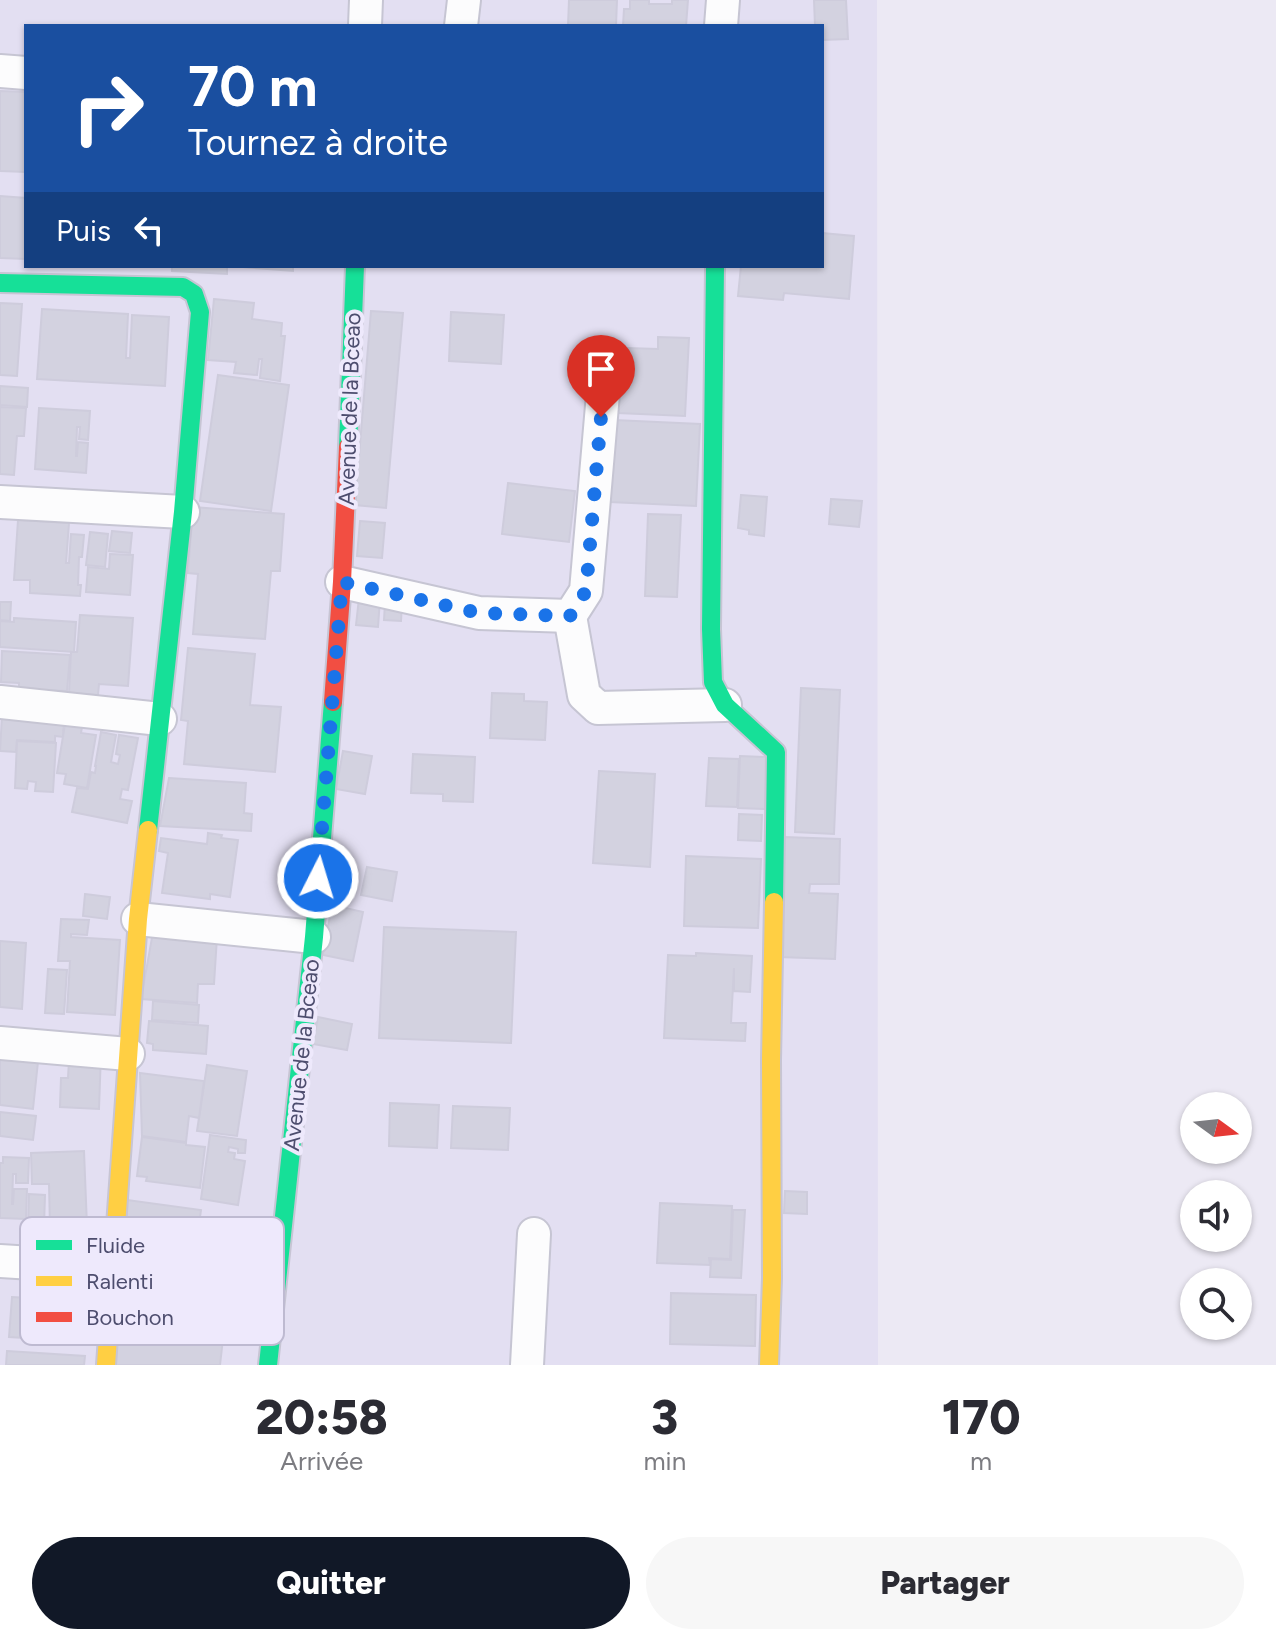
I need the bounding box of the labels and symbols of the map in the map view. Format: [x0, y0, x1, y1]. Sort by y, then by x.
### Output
street label: Avenue de la Bceao [333, 312, 366, 506]
pin [567, 335, 635, 417]
position arrow [276, 836, 360, 920]
street label: Avenue de la Bceao [278, 958, 325, 1152]
north arrow [1180, 1092, 1252, 1164]
legend [20, 1217, 284, 1345]
text: Fluide [86, 1232, 145, 1259]
text: Ralenti [86, 1268, 154, 1295]
text: Bouchon [86, 1304, 174, 1331]

